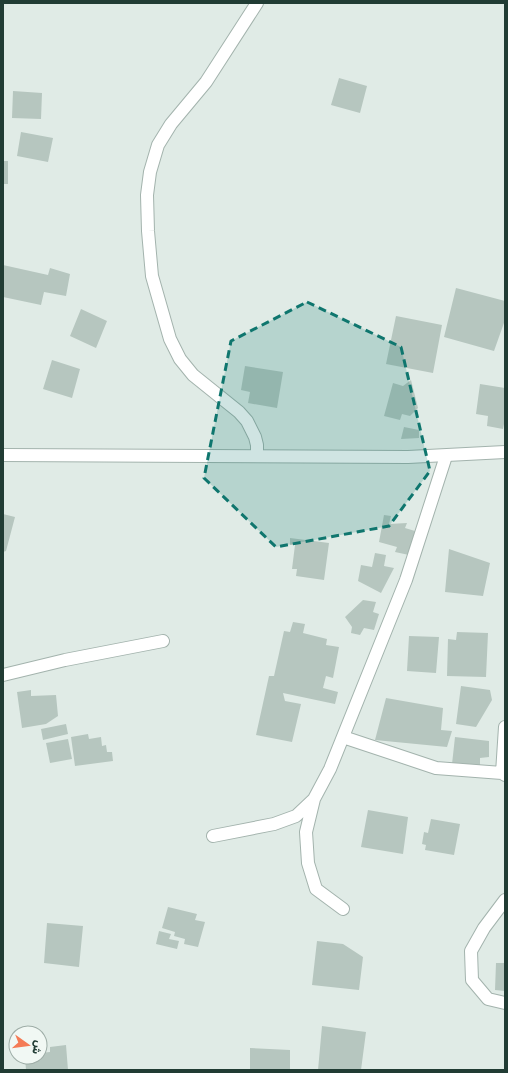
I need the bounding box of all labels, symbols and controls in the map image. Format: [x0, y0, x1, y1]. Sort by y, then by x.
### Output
north arrow [8, 1025, 48, 1065]
text: ش [29, 1039, 45, 1056]

